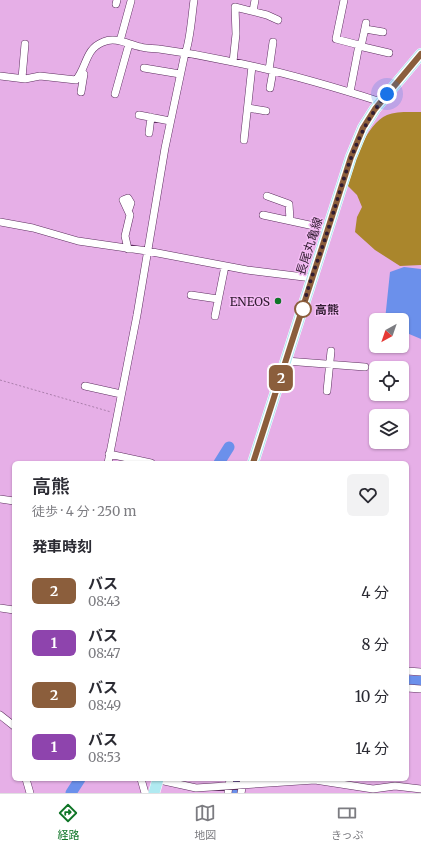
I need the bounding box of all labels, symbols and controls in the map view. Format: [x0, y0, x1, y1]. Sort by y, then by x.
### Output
your location [377, 84, 397, 104]
street label: 長尾丸亀線 [293, 215, 325, 277]
place label: ENEOS [230, 294, 270, 309]
marker: ENEOS [273, 296, 283, 306]
marker: 高熊 [294, 300, 312, 318]
place label: 高熊 [315, 302, 339, 317]
north arrow [369, 313, 409, 353]
map controls [369, 313, 409, 449]
button: locate [369, 361, 409, 401]
line badge: 2 [268, 365, 294, 391]
text: 2 [277, 369, 285, 387]
button: layers [369, 409, 409, 449]
text: 高熊 [32, 474, 70, 498]
button: heart [347, 474, 389, 516]
text: 徒歩 · 4 分 · 250 m [32, 503, 136, 520]
text: 発車時刻 [32, 537, 92, 556]
text: バス [88, 574, 118, 593]
text: 2 [50, 582, 58, 600]
text: 4 分 [361, 583, 389, 602]
text: 08:43 [88, 593, 121, 610]
text: バス [88, 626, 118, 645]
text: 1 [51, 634, 57, 652]
text: 8 分 [362, 635, 389, 654]
text: 08:47 [88, 645, 120, 662]
text: バス [88, 678, 118, 697]
text: 2 [50, 686, 58, 704]
text: 10 分 [355, 687, 389, 706]
text: 08:49 [88, 697, 121, 714]
text: バス [88, 730, 118, 749]
text: 1 [51, 738, 57, 756]
text: 14 分 [355, 739, 389, 758]
text: 08:53 [88, 749, 121, 766]
tab: 経路 [57, 802, 79, 842]
tab: 地図 [194, 802, 216, 842]
tab: きっぷ [331, 802, 364, 842]

